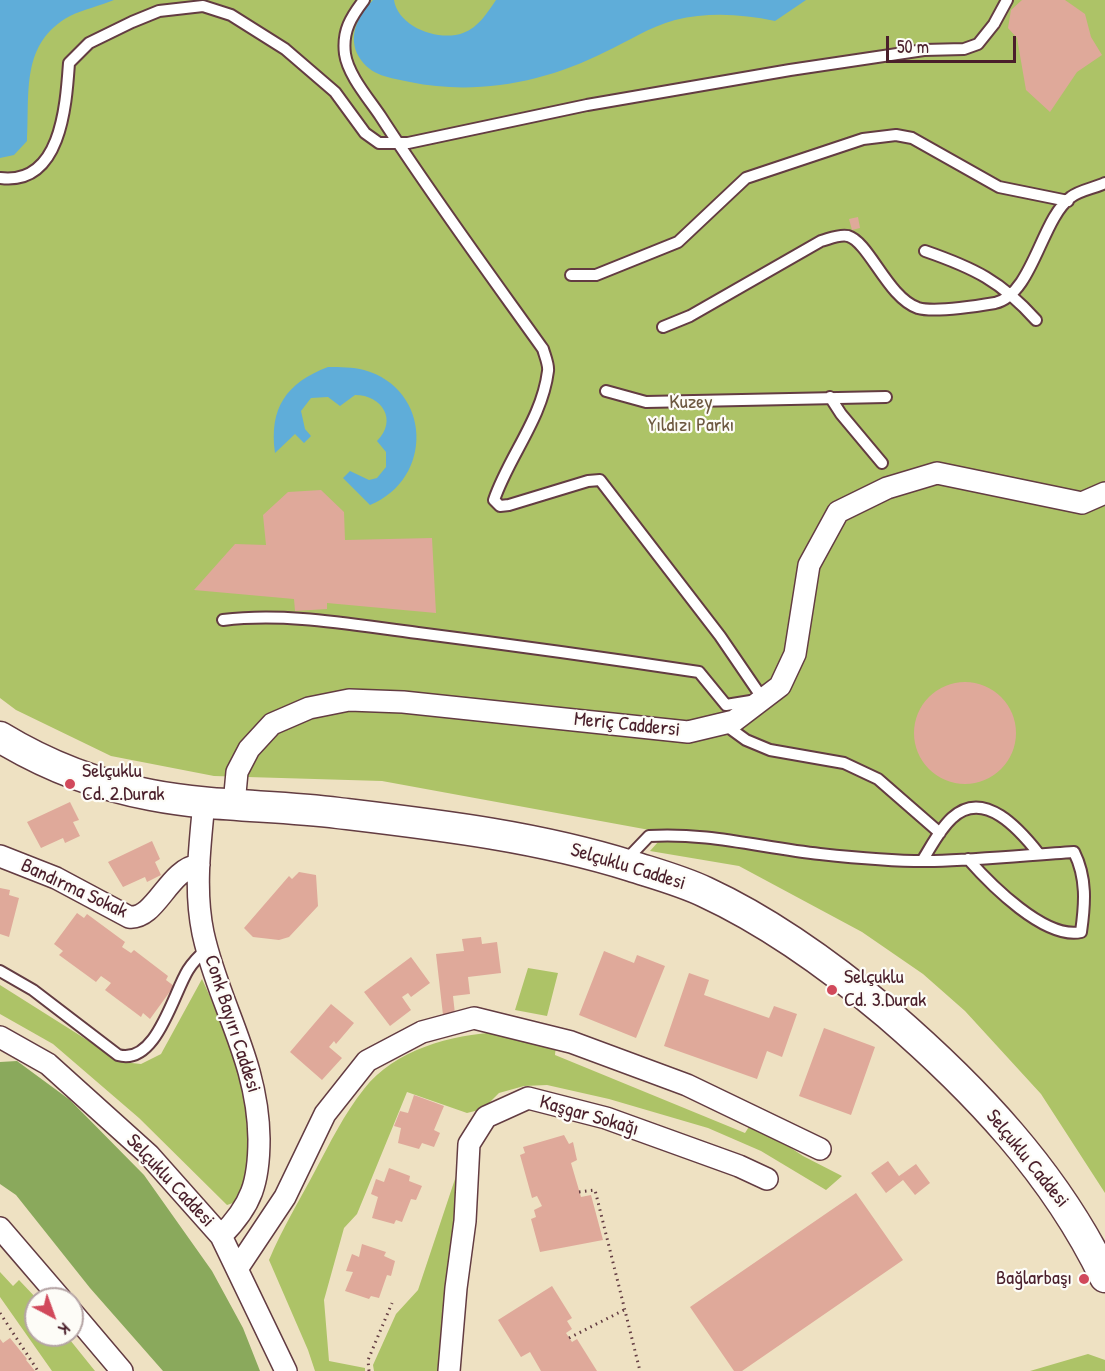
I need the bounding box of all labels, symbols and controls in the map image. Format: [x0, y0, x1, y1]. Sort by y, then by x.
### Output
scale bar [889, 24, 1020, 62]
text: 50 m [897, 34, 929, 59]
park label: Kuzey Yıldızı Parkı [648, 391, 734, 438]
street label: Meriç Caddersi [573, 707, 681, 743]
place label: Selçuklu Cd. 2.Durak [82, 760, 165, 807]
marker: Selçuklu Cd. 2.Durak [63, 777, 77, 791]
street label: Selçuklu Caddesi [568, 838, 688, 896]
street label: Bandırma Sokak [17, 854, 131, 924]
street label: Conk Bayırı Caddesi [198, 952, 266, 1096]
place label: Selçuklu Cd. 3.Durak [844, 966, 926, 1013]
marker: Selçuklu Cd. 3.Durak [825, 983, 839, 997]
street label: Kaşgar Sokağı [537, 1090, 641, 1142]
street label: Selçuklu Caddesi [980, 1105, 1074, 1213]
street label: Selçuklu Caddesi [121, 1129, 219, 1233]
place label: Bağlarbaşı [996, 1267, 1072, 1291]
marker: Bağlarbaşı [1077, 1272, 1091, 1286]
north arrow [24, 1287, 84, 1347]
text: K [54, 1318, 75, 1340]

